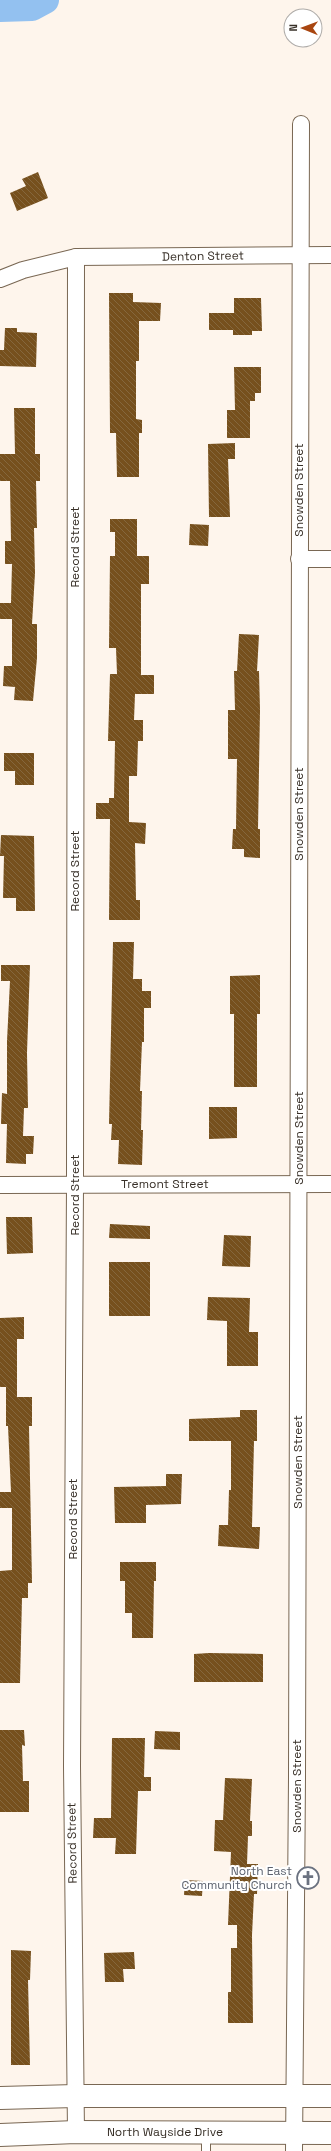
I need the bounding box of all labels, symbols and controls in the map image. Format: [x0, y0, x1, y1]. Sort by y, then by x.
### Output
north arrow [283, 8, 323, 48]
text: N [286, 24, 300, 32]
street label: Denton Street [162, 247, 244, 265]
street label: Snowden Street [291, 443, 307, 537]
street label: Record Street [67, 506, 83, 588]
street label: Snowden Street [291, 767, 307, 861]
street label: Record Street [67, 830, 83, 912]
street label: Snowden Street [291, 1091, 307, 1185]
street label: Record Street [67, 1154, 83, 1236]
street label: Tremont Street [121, 1176, 209, 1192]
street label: Snowden Street [290, 1415, 306, 1509]
street label: Record Street [65, 1478, 81, 1560]
street label: Snowden Street [289, 1739, 305, 1833]
street label: Record Street [63, 1802, 81, 1884]
place label: North East Community Church [182, 1863, 292, 1893]
church icon: North East Community Church [295, 1865, 321, 1891]
street label: North Wayside Drive [107, 2124, 223, 2140]

